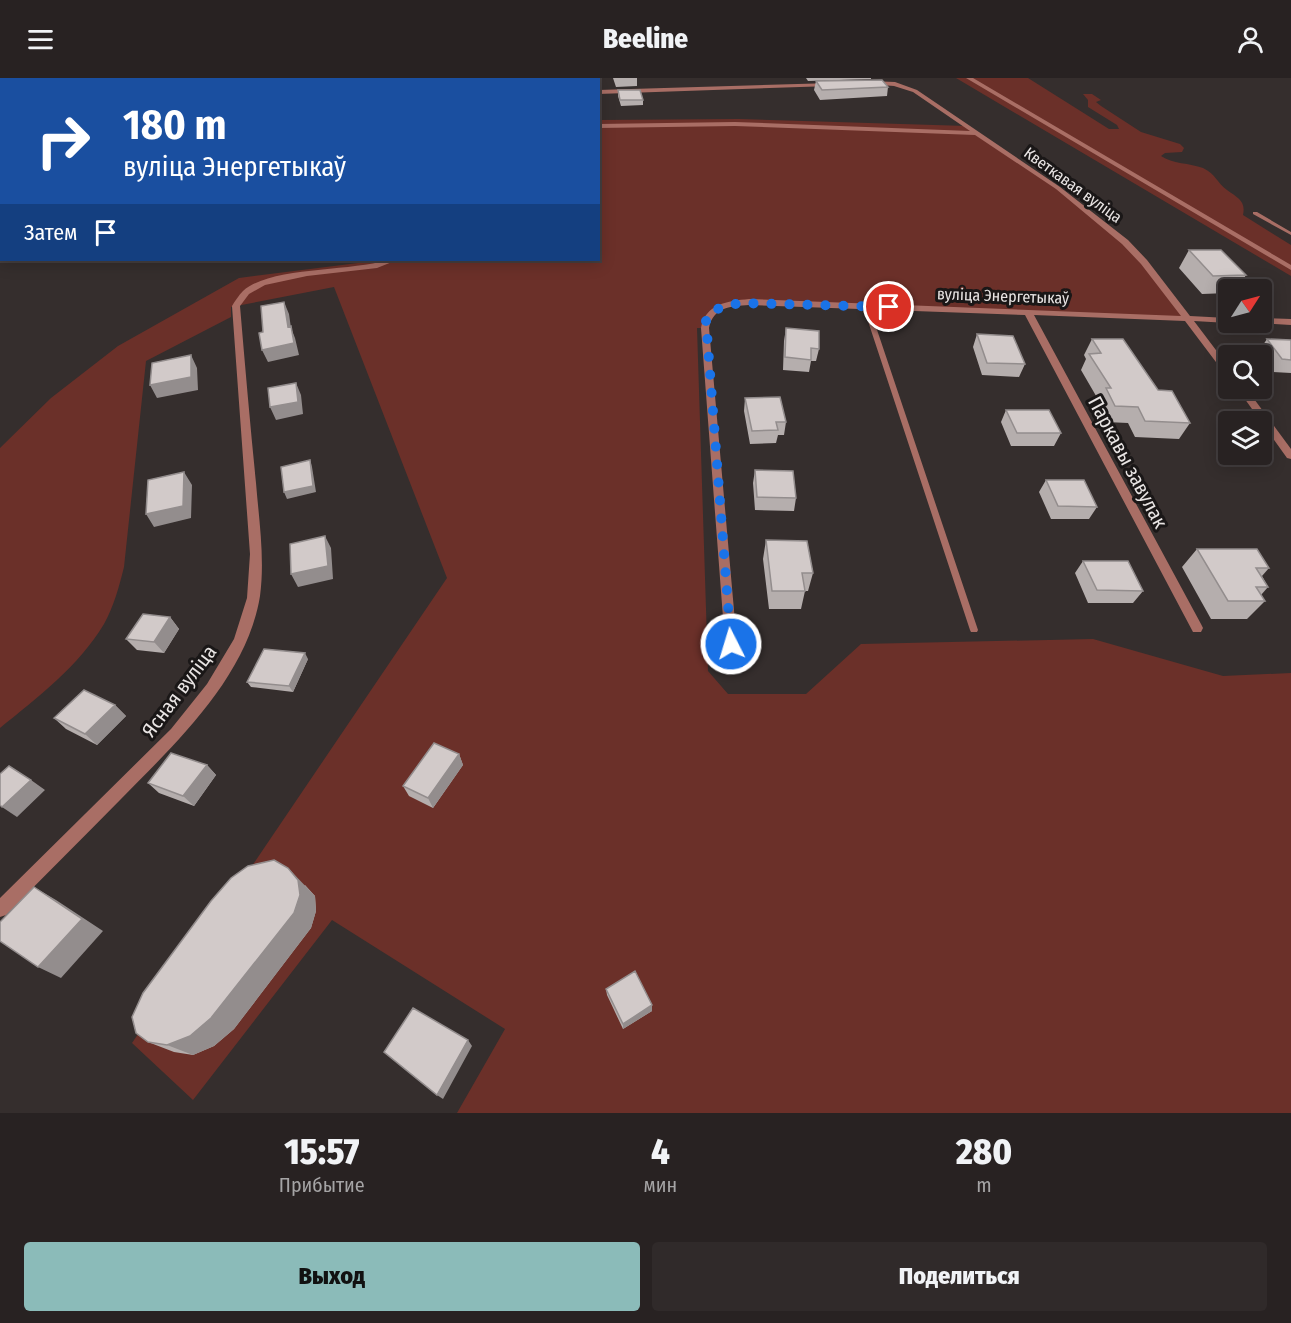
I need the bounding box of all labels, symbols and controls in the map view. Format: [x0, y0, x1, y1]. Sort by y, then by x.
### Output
icon: menu [24, 23, 57, 56]
text: Beeline [603, 23, 688, 55]
icon: person [1234, 23, 1267, 56]
text: 180 m [123, 100, 227, 150]
icon: right [24, 102, 102, 180]
street label: Кветкавая вуліца [1020, 143, 1126, 227]
text: вуліца Энергетыкаў [123, 151, 346, 183]
icon: arrive [89, 216, 122, 249]
text: Затем [24, 219, 77, 246]
north arrow [1218, 279, 1272, 333]
map controls [1218, 279, 1272, 465]
pin [863, 281, 914, 332]
street label: вуліца Энергетыкаў [937, 284, 1070, 308]
icon: arrive [872, 290, 905, 323]
button: search [1218, 345, 1272, 399]
street label: Паркавы завулак [1083, 392, 1173, 533]
button: layers [1218, 411, 1272, 465]
position arrow [699, 612, 763, 676]
street label: Ясная вуліца [137, 640, 221, 742]
text: 15:57 [284, 1130, 359, 1174]
text: 4 [651, 1130, 670, 1174]
text: 280 [956, 1130, 1012, 1174]
text: Прибытие [279, 1173, 365, 1197]
text: мин [644, 1173, 677, 1197]
text: m [976, 1173, 992, 1197]
button: Выход [24, 1242, 640, 1311]
button: Поделиться [652, 1242, 1267, 1311]

